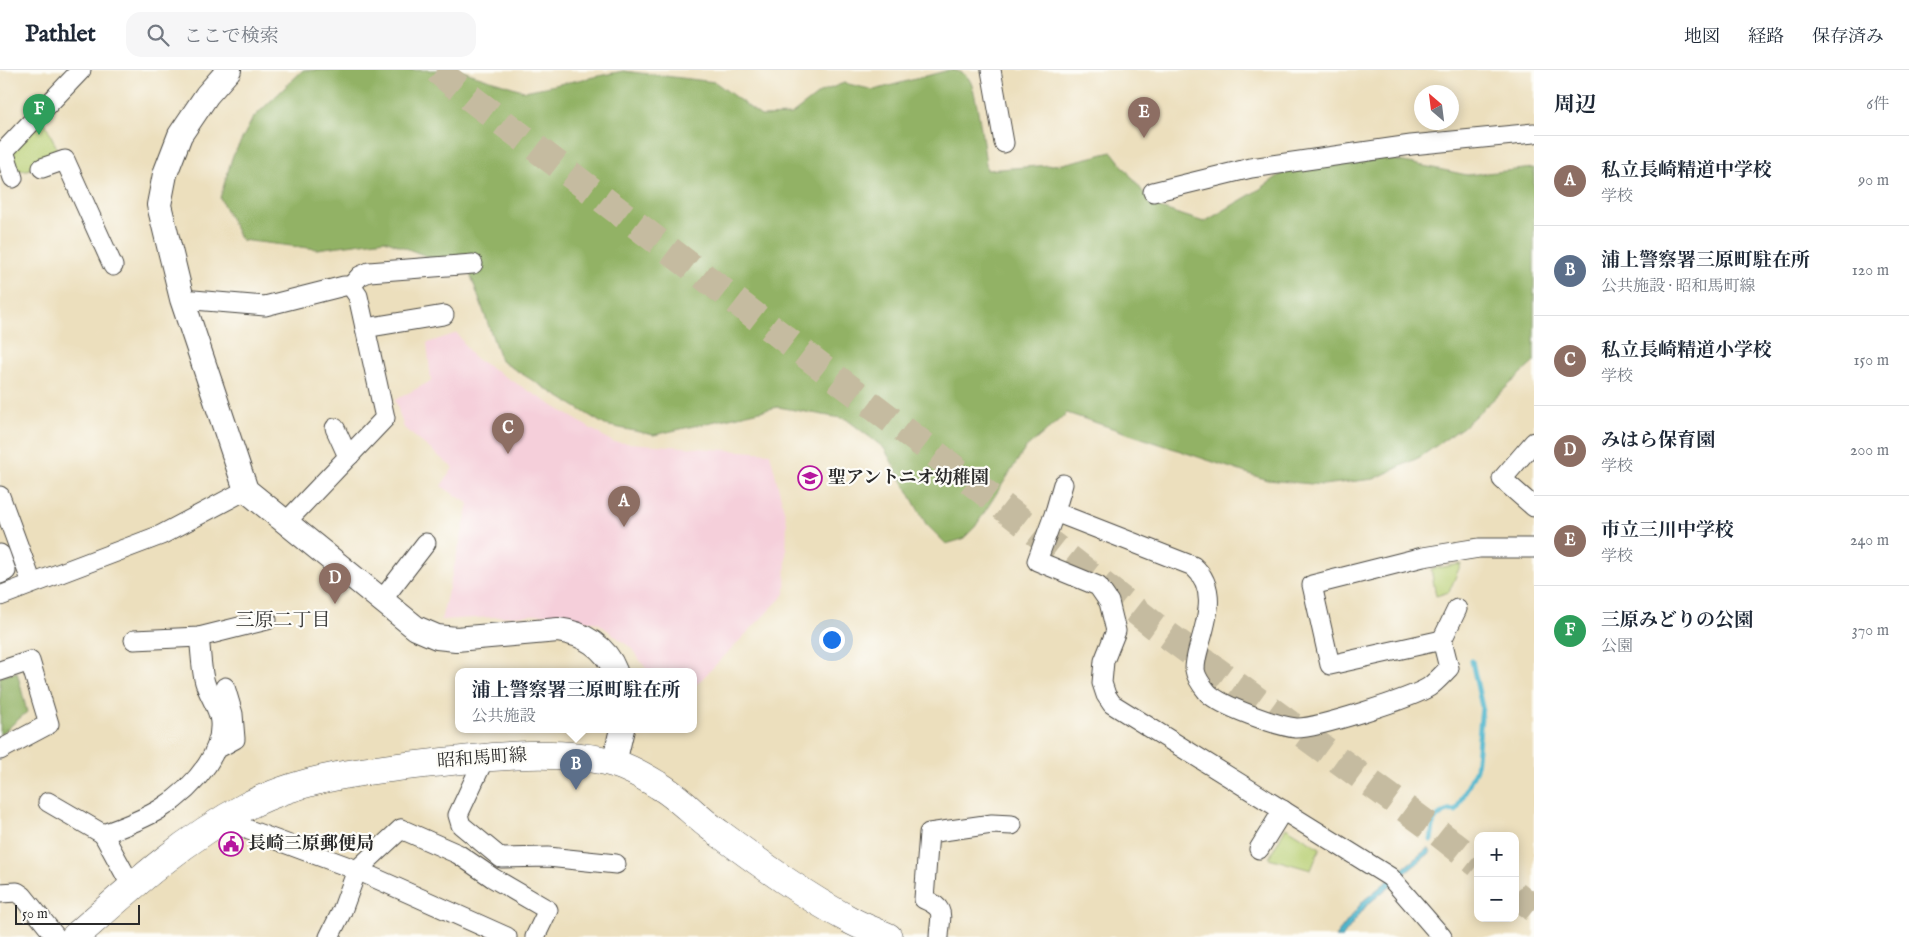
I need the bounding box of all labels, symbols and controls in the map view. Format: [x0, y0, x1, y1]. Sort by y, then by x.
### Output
search box [126, 12, 476, 57]
text: Pathlet [25, 19, 96, 50]
icon: search [144, 21, 172, 49]
text: ここで検索 [184, 25, 279, 49]
text: 地図 [1684, 26, 1720, 49]
text: 経路 [1748, 26, 1784, 49]
text: 保存済み [1812, 26, 1884, 49]
north arrow [1414, 85, 1459, 130]
text: 周辺 [1554, 92, 1596, 119]
pin: F [23, 94, 55, 135]
text: 6件 [1866, 95, 1889, 115]
pin: E [1128, 97, 1160, 138]
text: 私立長崎精道中学校 [1601, 159, 1772, 183]
text: A [1565, 171, 1575, 191]
text: 90 m [1858, 171, 1889, 191]
text: 学校 [1601, 187, 1633, 207]
text: 浦上警察署三原町駐在所 [1601, 249, 1810, 273]
text: B [1565, 261, 1575, 281]
text: 120 m [1852, 261, 1889, 281]
text: 公共施設 · 昭和馬町線 [1601, 277, 1756, 297]
text: 私立長崎精道小学校 [1601, 339, 1772, 363]
text: C [1564, 351, 1576, 371]
text: 150 m [1854, 351, 1889, 371]
text: 学校 [1601, 367, 1633, 387]
pin: C [492, 413, 524, 454]
text: みはら保育園 [1601, 429, 1715, 453]
text: D [1564, 441, 1576, 461]
text: 200 m [1850, 441, 1889, 461]
text: 学校 [1601, 457, 1633, 477]
school or university icon: 聖アントニオ幼稚園 [797, 465, 823, 491]
place label: 聖アントニオ幼稚園 [828, 467, 989, 490]
pin: A [608, 486, 640, 527]
text: 市立三川中学校 [1601, 519, 1734, 543]
text: E [1564, 531, 1576, 551]
text: 240 m [1850, 531, 1889, 551]
text: 学校 [1601, 547, 1633, 567]
pin: D [319, 563, 351, 604]
district label: 三原二丁目 [235, 609, 331, 633]
text: 三原みどりの公園 [1601, 609, 1753, 633]
text: F [1565, 621, 1575, 641]
text: 370 m [1852, 621, 1889, 641]
your location [819, 627, 845, 653]
text: 公園 [1601, 637, 1633, 657]
popup [455, 668, 697, 733]
text: 浦上警察署三原町駐在所 [471, 679, 681, 703]
text: 公共施設 [471, 707, 536, 727]
street label: 昭和馬町線 [436, 744, 528, 774]
pin: B [560, 749, 592, 790]
public building icon: 長崎三原郵便局 [218, 831, 244, 857]
map controls [1474, 832, 1519, 922]
button: + [1474, 832, 1519, 877]
place label: 長崎三原郵便局 [248, 833, 374, 856]
button: − [1474, 877, 1519, 922]
scale bar [15, 902, 140, 925]
text: 50 m [22, 905, 48, 923]

